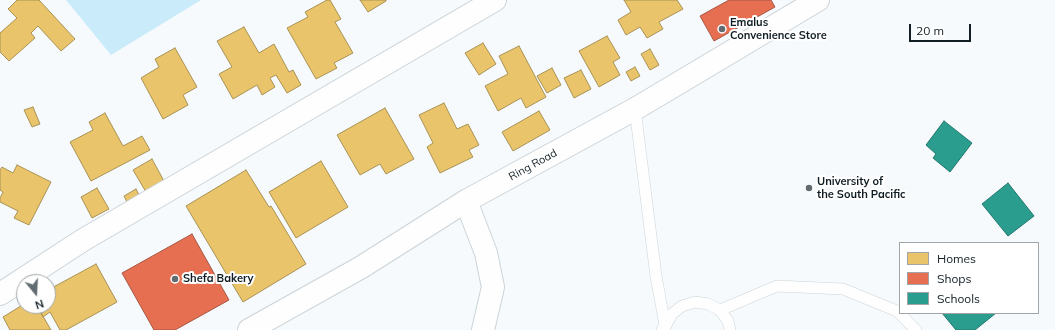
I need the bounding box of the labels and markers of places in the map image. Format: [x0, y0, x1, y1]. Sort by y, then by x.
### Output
place label: Emalus Convenience Store [730, 16, 827, 42]
marker: Emalus Convenience Store [717, 24, 727, 34]
place label: University of the South Pacific [817, 175, 906, 201]
marker: University of the South Pacific [804, 183, 814, 193]
place label: Shefa Bakery [183, 272, 254, 286]
marker: Shefa Bakery [170, 274, 180, 284]

